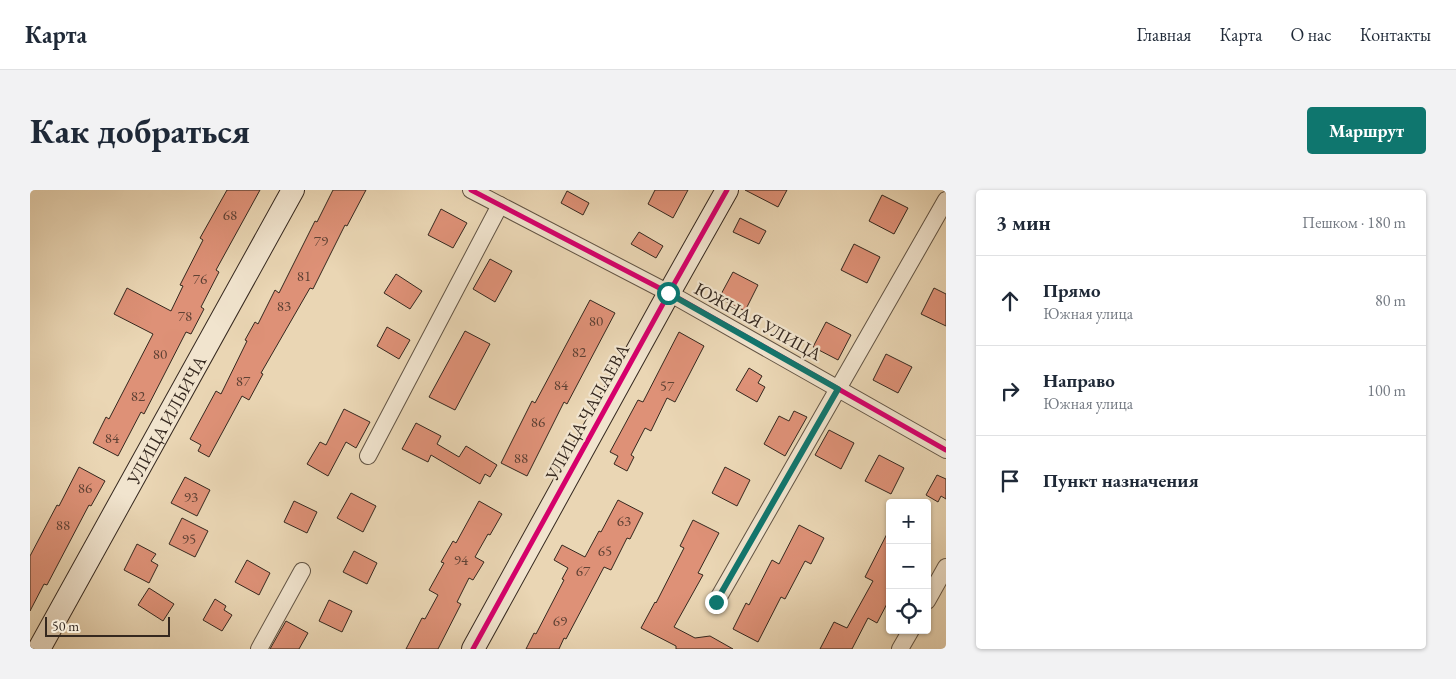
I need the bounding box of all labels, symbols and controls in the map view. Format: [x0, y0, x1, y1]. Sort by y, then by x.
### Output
text: Карта [25, 19, 87, 50]
text: Главная [1137, 23, 1191, 46]
text: Карта [1219, 23, 1262, 46]
text: О нас [1290, 23, 1332, 46]
text: Контакты [1360, 23, 1431, 46]
button: Маршрут [1307, 107, 1426, 154]
text: Как добраться [30, 108, 250, 153]
house number: 68 [223, 205, 237, 224]
text: 3 мин [996, 209, 1051, 236]
text: Пешком · 180 m [1302, 212, 1406, 233]
house number: 79 [314, 231, 328, 250]
house number: 81 [297, 266, 311, 285]
house number: 76 [193, 269, 207, 288]
street label: ЮЖНАЯ УЛИЦА [690, 276, 826, 366]
text: Прямо [1043, 278, 1101, 303]
route start [657, 282, 680, 305]
icon: ahead [996, 287, 1024, 315]
text: 80 m [1375, 290, 1406, 311]
house number: 83 [277, 296, 291, 315]
text: Южная улица [1043, 303, 1133, 324]
house number: 78 [178, 306, 192, 325]
house number: 80 [589, 311, 603, 330]
street label: УЛИЦА ЧАПАЕВА [539, 339, 634, 485]
house number: 82 [572, 342, 587, 361]
house number: 80 [153, 344, 167, 363]
street label: УЛИЦА ИЛЬИЧА [120, 351, 211, 489]
text: Направо [1043, 368, 1115, 393]
house number: 87 [236, 371, 251, 390]
house number: 84 [554, 375, 569, 394]
house number: 57 [660, 376, 675, 395]
icon: right [996, 377, 1024, 405]
text: 100 m [1367, 380, 1406, 401]
house number: 82 [131, 386, 146, 405]
text: Южная улица [1043, 393, 1133, 414]
house number: 86 [531, 412, 545, 431]
house number: 84 [105, 428, 120, 447]
house number: 88 [514, 448, 528, 467]
icon: arrive [996, 467, 1024, 495]
text: Пункт назначения [1043, 468, 1199, 493]
house number: 86 [78, 478, 92, 497]
house number: 93 [184, 487, 198, 506]
map controls [886, 499, 931, 634]
button: + [886, 499, 931, 544]
house number: 63 [617, 511, 631, 530]
house number: 88 [56, 515, 70, 534]
house number: 95 [182, 529, 196, 548]
house number: 65 [598, 541, 612, 560]
button: − [886, 544, 931, 589]
house number: 94 [454, 550, 469, 569]
house number: 67 [576, 561, 591, 580]
button: locate [886, 589, 931, 634]
route end [705, 591, 728, 614]
house number: 69 [553, 611, 567, 630]
scale bar [45, 614, 170, 637]
text: 50 m [52, 617, 79, 635]

